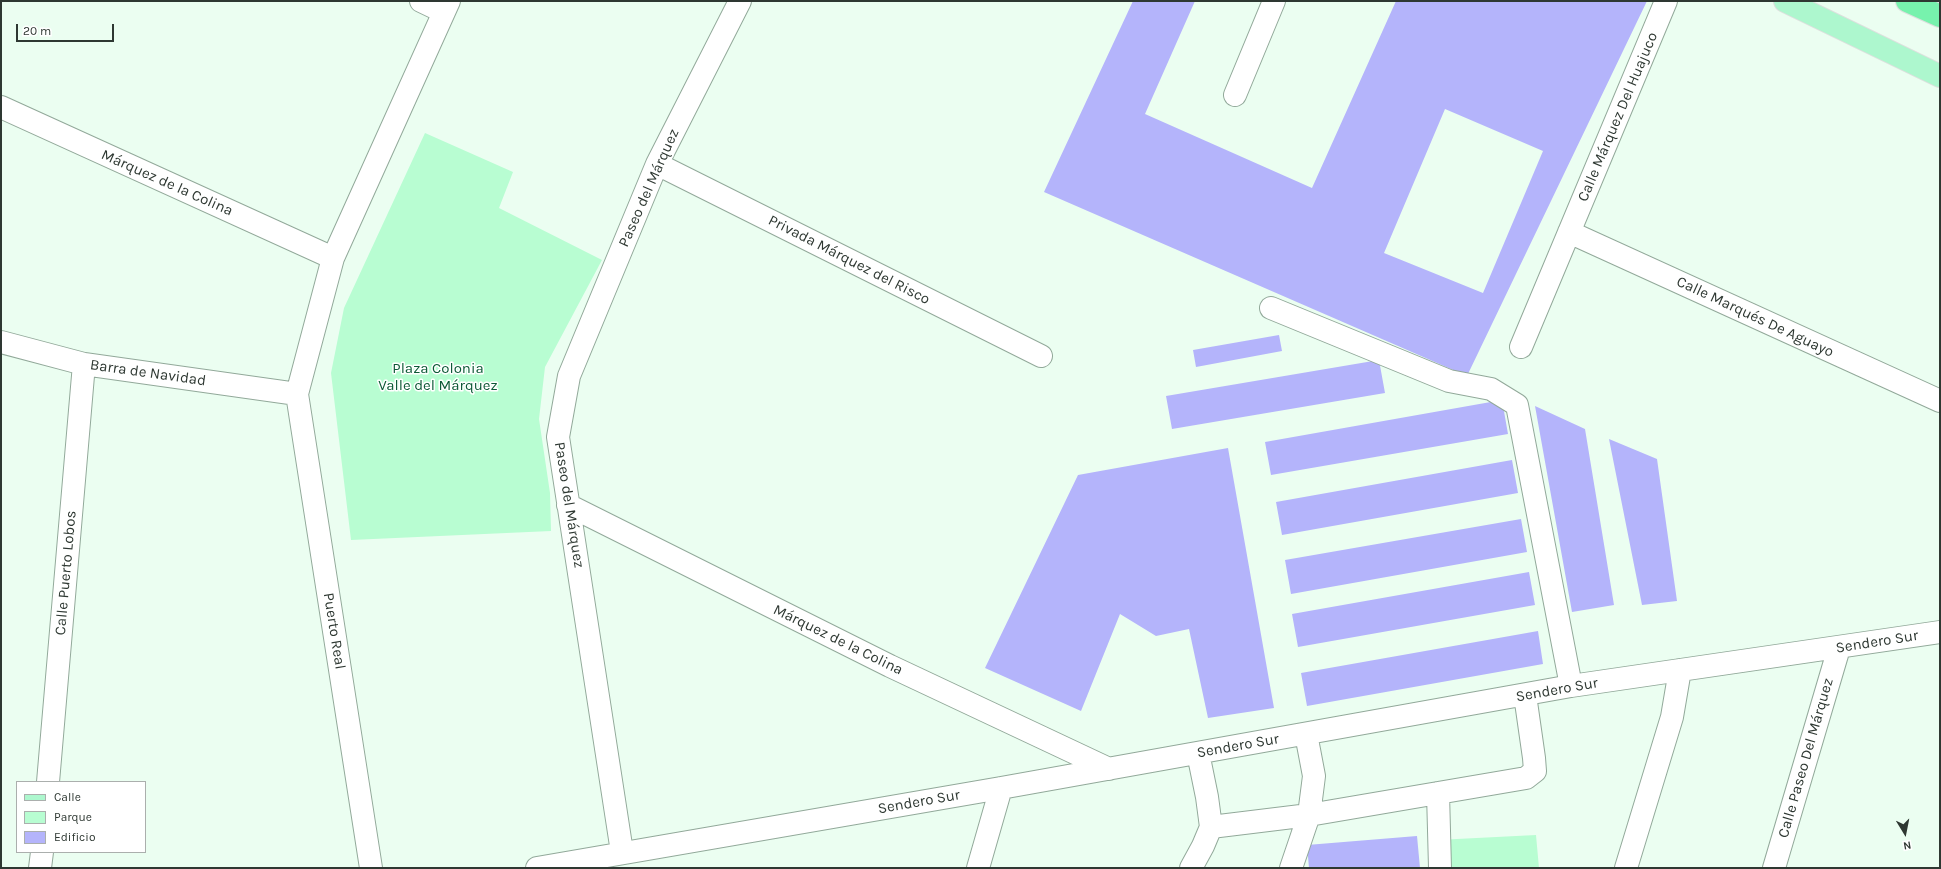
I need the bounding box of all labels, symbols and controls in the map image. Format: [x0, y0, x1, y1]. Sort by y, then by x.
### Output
scale bar [18, 16, 116, 42]
text: 20 m [23, 24, 51, 38]
street label: Calle Márquez Del Huajuco [1574, 30, 1662, 204]
street label: Paseo del Márquez [615, 126, 683, 250]
street label: Márquez de la Colina [98, 146, 236, 220]
street label: Privada Márquez del Risco [765, 211, 933, 309]
street label: Calle Marqués De Aguayo [1674, 273, 1836, 361]
street label: Barra de Navidad [89, 356, 207, 390]
park label: Plaza Colonia Valle del Márquez [378, 360, 498, 395]
street label: Paseo del Márquez [550, 441, 588, 569]
street label: Calle Puerto Lobos [52, 510, 80, 636]
street label: Puerto Real [319, 591, 349, 671]
street label: Márquez de la Colina [770, 601, 906, 679]
street label: Sendero Sur [1835, 627, 1919, 657]
street label: Sendero Sur [1514, 674, 1600, 706]
street label: Calle Paseo Del Márquez [1775, 676, 1837, 840]
street label: Sendero Sur [1195, 730, 1281, 762]
legend [16, 781, 146, 853]
street label: Sendero Sur [876, 786, 962, 818]
text: Calle [54, 790, 81, 804]
text: Parque [54, 810, 92, 824]
north arrow [1885, 813, 1925, 853]
text: Edificio [54, 830, 95, 844]
text: N [1902, 838, 1912, 852]

